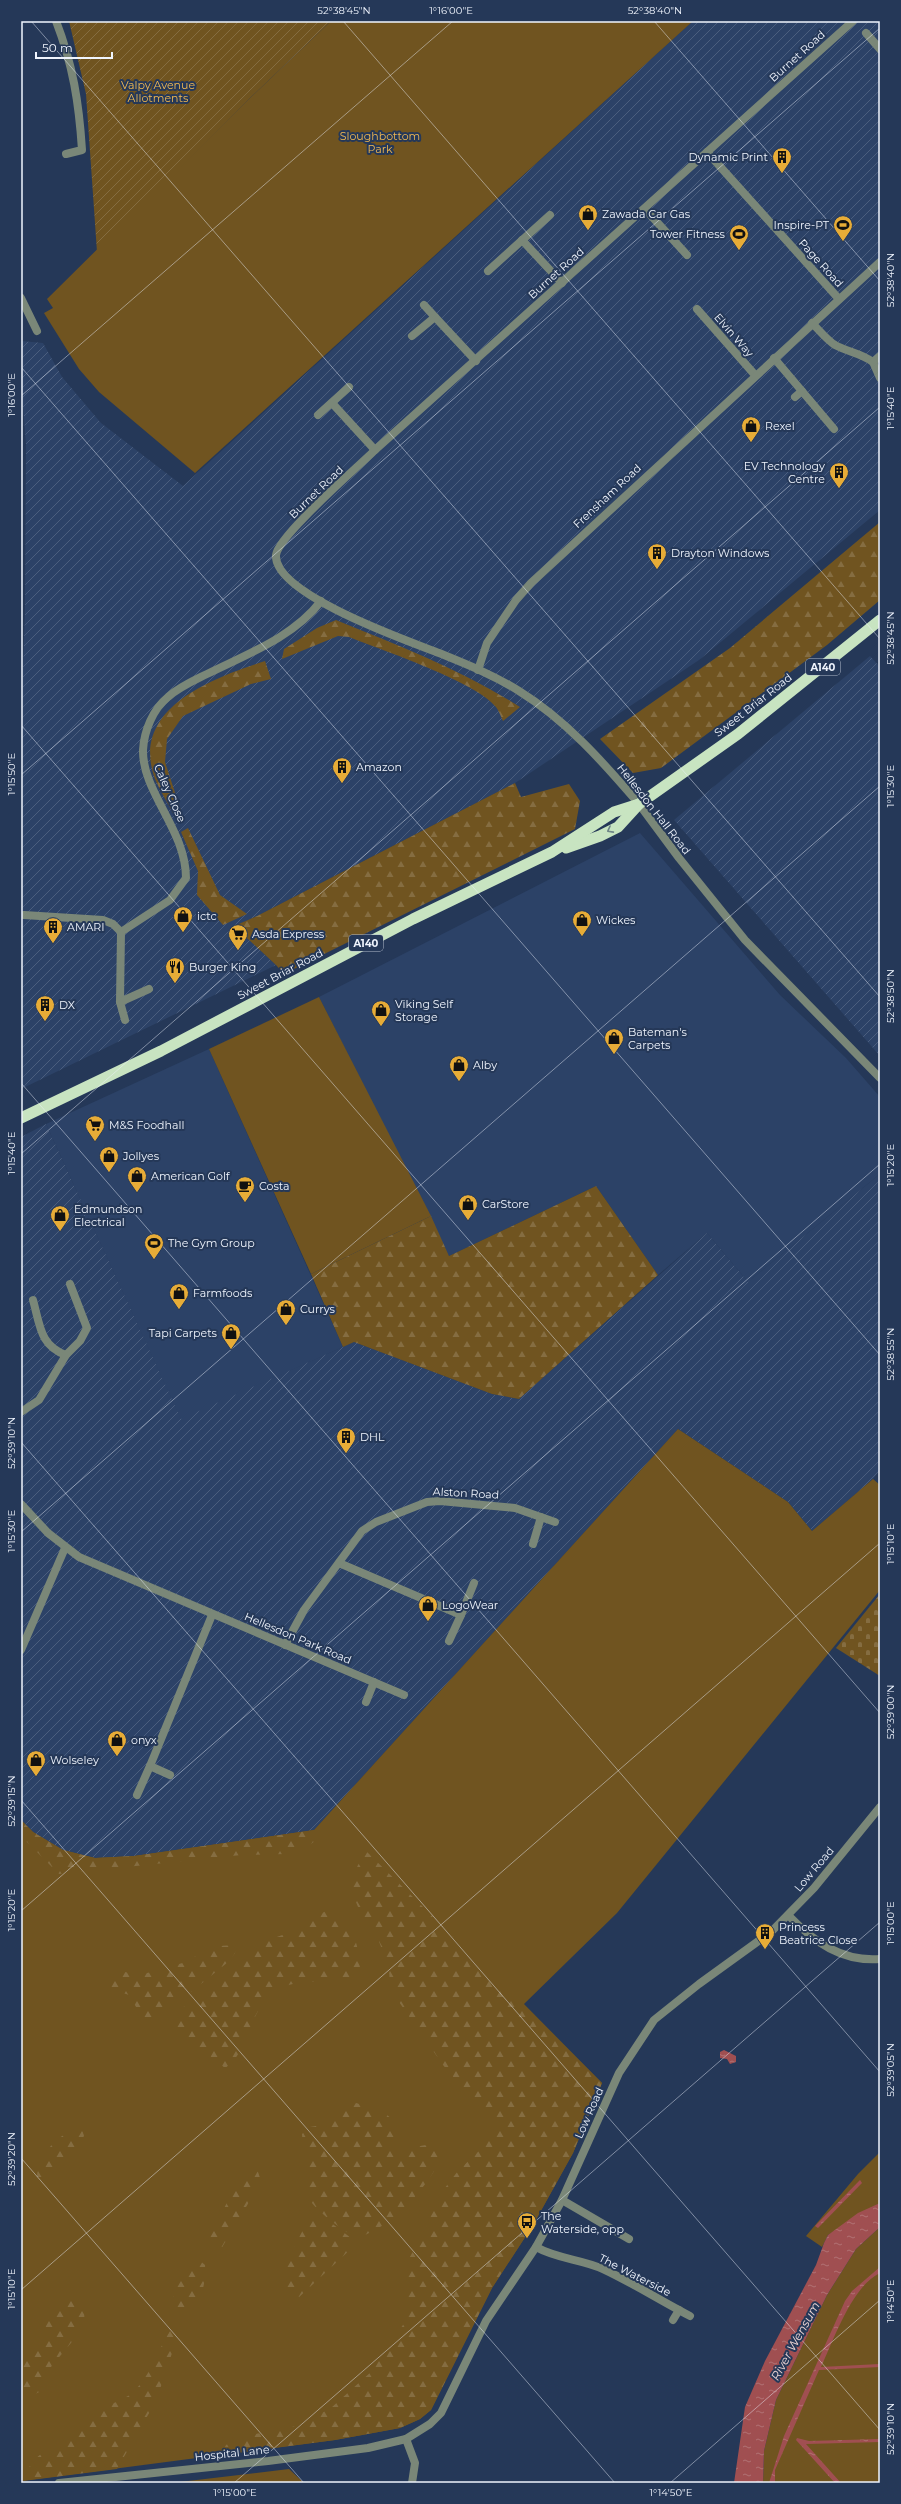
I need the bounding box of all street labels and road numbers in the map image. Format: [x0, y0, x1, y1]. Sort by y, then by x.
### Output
street label: Burnet Road [766, 27, 828, 85]
street label: Page Road [796, 236, 846, 290]
street label: Burnet Road [525, 244, 587, 302]
street label: Elvin Way [711, 310, 757, 360]
street label: Frensham Road [570, 461, 644, 531]
street label: Burnet Road [286, 463, 346, 521]
road number: A140 [806, 659, 840, 675]
street label: Sweet Briar Road [711, 670, 795, 740]
street label: Hellesdon Hall Road [614, 761, 694, 857]
street label: Caley Close [151, 762, 189, 825]
road number: A140 [349, 935, 383, 951]
street label: Sweet Briar Road [235, 946, 325, 1002]
street label: Alston Road [432, 1484, 500, 1502]
street label: Hellesdon Park Road [242, 1609, 354, 1667]
street label: Low Road [791, 1844, 837, 1894]
street label: Low Road [572, 2085, 606, 2141]
street label: The Waterside [597, 2251, 674, 2299]
street label: Hospital Lane [194, 2442, 270, 2464]

